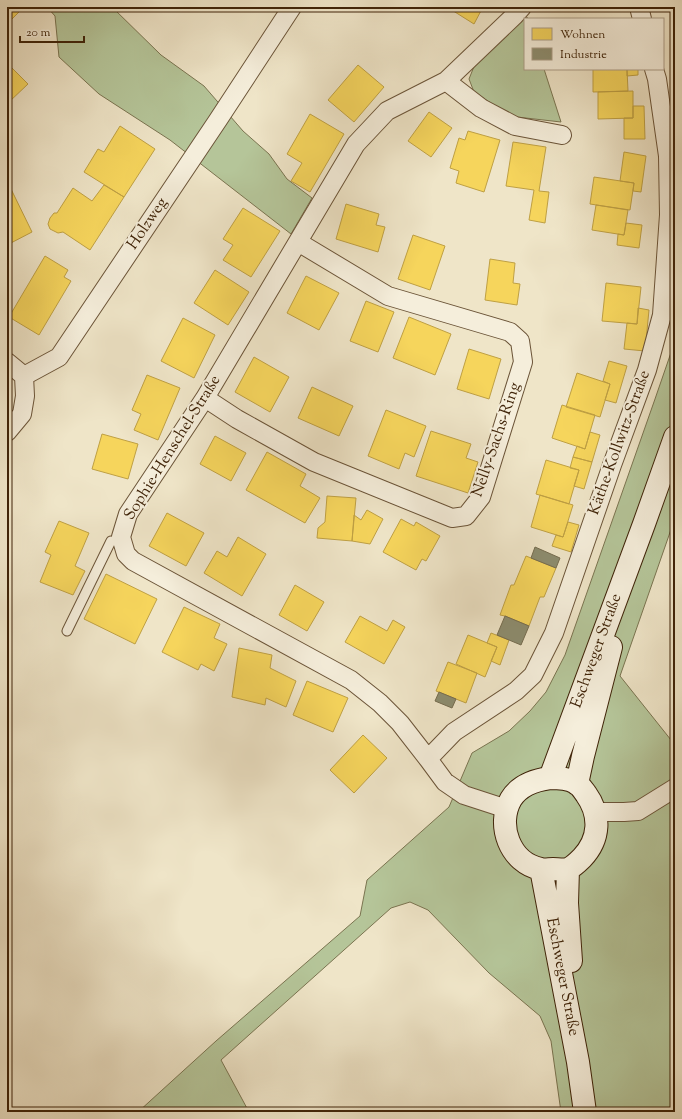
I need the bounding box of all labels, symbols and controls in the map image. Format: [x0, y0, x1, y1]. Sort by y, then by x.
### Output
scale bar [20, 18, 84, 44]
legend [524, 18, 664, 70]
text: 20 m [26, 24, 51, 42]
text: Wohnen [560, 26, 605, 44]
text: Industrie [560, 46, 607, 64]
street label: Holzweg [122, 193, 174, 255]
street label: Käthe-Kollwitz-Straße [583, 367, 657, 519]
street label: Sophie-Henschel-Straße [119, 371, 227, 525]
street label: Nelly-Sachs-Ring [467, 379, 527, 500]
street label: Eschweger Straße [566, 591, 628, 711]
street label: Eschweger Straße [539, 916, 585, 1038]

